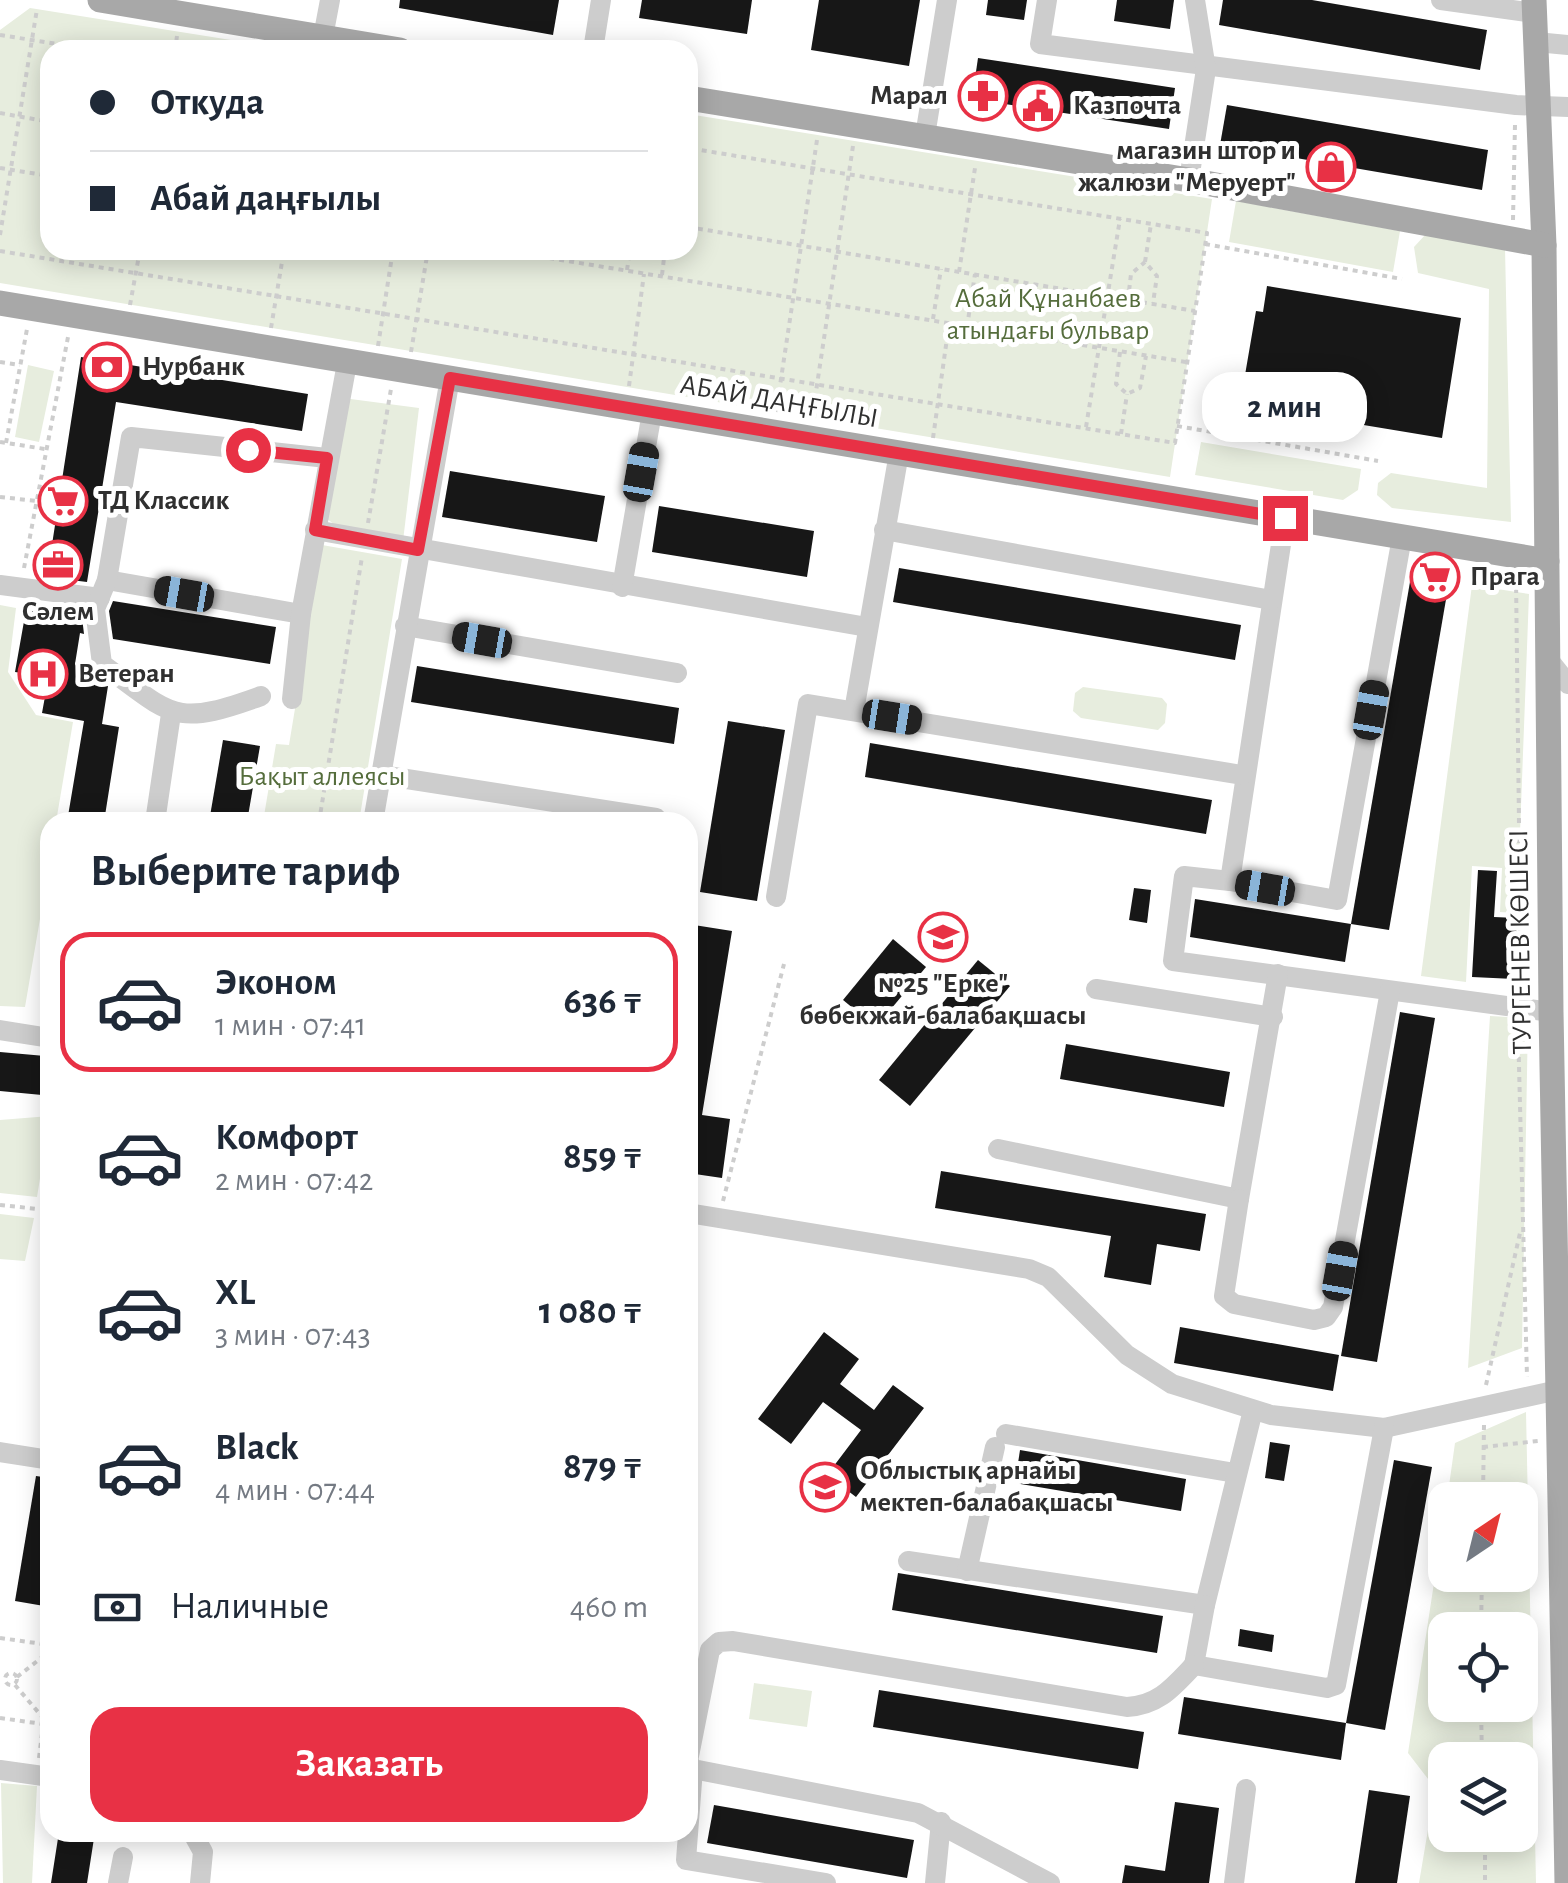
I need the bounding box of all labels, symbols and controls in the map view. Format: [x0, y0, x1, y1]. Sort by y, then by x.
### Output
pharmacy icon: Марал [957, 70, 1009, 122]
public building icon: Казпочта [1012, 80, 1064, 132]
place label: Марал [870, 82, 948, 110]
text: Откуда [150, 84, 264, 122]
place label: Казпочта [1073, 92, 1181, 120]
place label: магазин штор и жалюзи "Меруерт" [1078, 137, 1296, 197]
shop icon: магазин штор и жалюзи "Меруерт" [1305, 141, 1357, 193]
text: Абай даңғылы [150, 180, 381, 218]
park label: Абай Құнанбаев атындағы бульвар [947, 285, 1149, 345]
bank icon: Нурбанк [81, 341, 133, 393]
place label: Нурбанк [142, 353, 245, 381]
street label: АБАЙ ДАҢҒЫЛЫ [678, 370, 880, 433]
callout: 2 мин [1202, 373, 1368, 443]
text: 2 мин [1247, 391, 1322, 423]
route start [226, 428, 271, 473]
car [621, 440, 661, 504]
supermarket icon: ТД Классик [37, 475, 89, 527]
place label: ТД Классик [98, 487, 229, 515]
route end [1263, 496, 1308, 541]
office icon: Сәлем [32, 539, 84, 591]
supermarket icon: Прага [1409, 551, 1461, 603]
place label: Прага [1470, 563, 1540, 591]
car [152, 574, 216, 614]
place label: Сәлем [22, 598, 94, 626]
car [450, 620, 514, 660]
hospital icon: Ветеран [17, 648, 69, 700]
place label: Ветеран [78, 660, 175, 688]
car [1351, 678, 1391, 742]
car [860, 697, 924, 737]
park label: Бақыт аллеясы [239, 763, 405, 791]
street label: ТУРГЕНЕВ КӨШЕСІ [1505, 829, 1537, 1055]
text: Выберите тариф [90, 849, 400, 894]
car [1233, 868, 1297, 908]
school or university icon: №25 "Ерке" бөбекжай-балабақшасы [917, 911, 969, 963]
icon: car [95, 957, 185, 1047]
text: Эконом [215, 964, 337, 1002]
place label: №25 "Ерке" бөбекжай-балабақшасы [799, 970, 1087, 1030]
text: 636 ₸ [564, 983, 643, 1021]
text: 1 мин · 07:41 [215, 1009, 366, 1041]
icon: car [95, 1112, 185, 1202]
text: Комфорт [215, 1119, 358, 1157]
text: 859 ₸ [563, 1138, 643, 1176]
text: 2 мин · 07:42 [215, 1164, 373, 1196]
car [1320, 1239, 1360, 1303]
icon: car [95, 1267, 185, 1357]
text: XL [215, 1274, 255, 1312]
text: 1 080 ₸ [539, 1293, 643, 1331]
text: 3 мин · 07:43 [215, 1319, 371, 1351]
icon: car [95, 1422, 185, 1512]
text: Black [215, 1429, 299, 1467]
text: 879 ₸ [563, 1448, 643, 1486]
place label: Облыстық арнайы мектеп-балабақшасы [860, 1457, 1113, 1517]
school or university icon: Облыстық арнайы мектеп-балабақшасы [799, 1461, 851, 1513]
text: 4 мин · 07:44 [215, 1474, 375, 1506]
north arrow [1428, 1482, 1538, 1592]
map controls [1428, 1482, 1538, 1852]
icon: cash [90, 1580, 145, 1635]
text: Наличные [170, 1588, 329, 1626]
text: 460 m [570, 1591, 648, 1623]
button: locate [1428, 1612, 1538, 1722]
button: Заказать [90, 1707, 648, 1822]
button: layers [1428, 1742, 1538, 1852]

